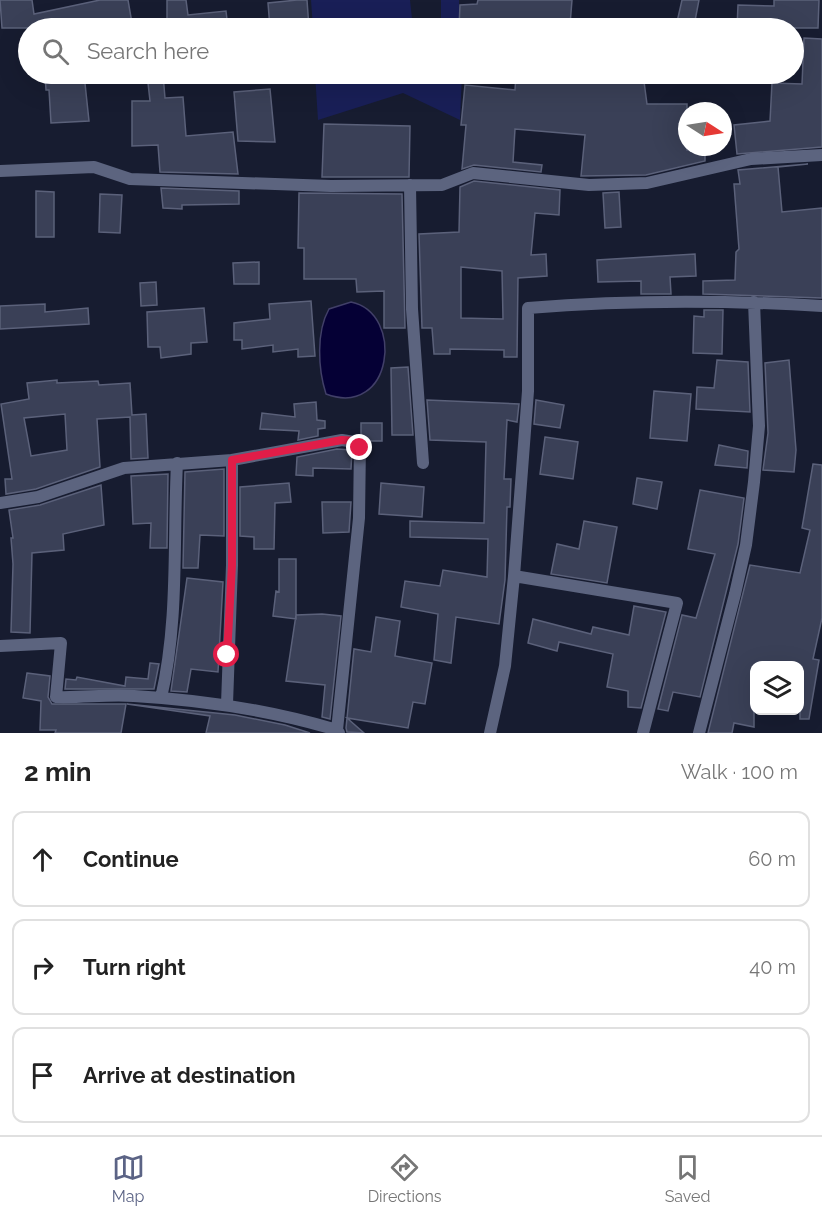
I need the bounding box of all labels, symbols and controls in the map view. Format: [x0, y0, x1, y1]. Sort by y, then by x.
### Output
search box [18, 18, 804, 84]
icon: search [39, 35, 72, 68]
text: Search here [87, 38, 209, 64]
north arrow [678, 102, 732, 156]
route end [346, 434, 372, 460]
route start [213, 641, 239, 667]
map controls [750, 661, 804, 715]
button: layers [750, 661, 804, 715]
text: 2 min [24, 757, 91, 787]
text: Walk · 100 m [681, 760, 798, 784]
icon: ahead [26, 843, 59, 876]
text: Continue [83, 846, 179, 872]
text: 60 m [748, 847, 796, 871]
icon: right [26, 951, 59, 984]
text: Turn right [83, 954, 186, 980]
text: 40 m [749, 955, 796, 979]
icon: arrive [26, 1059, 59, 1092]
text: Arrive at destination [83, 1062, 296, 1088]
tab: Map [112, 1151, 145, 1206]
tab: Directions [368, 1151, 442, 1206]
tab: Saved [665, 1151, 710, 1206]

